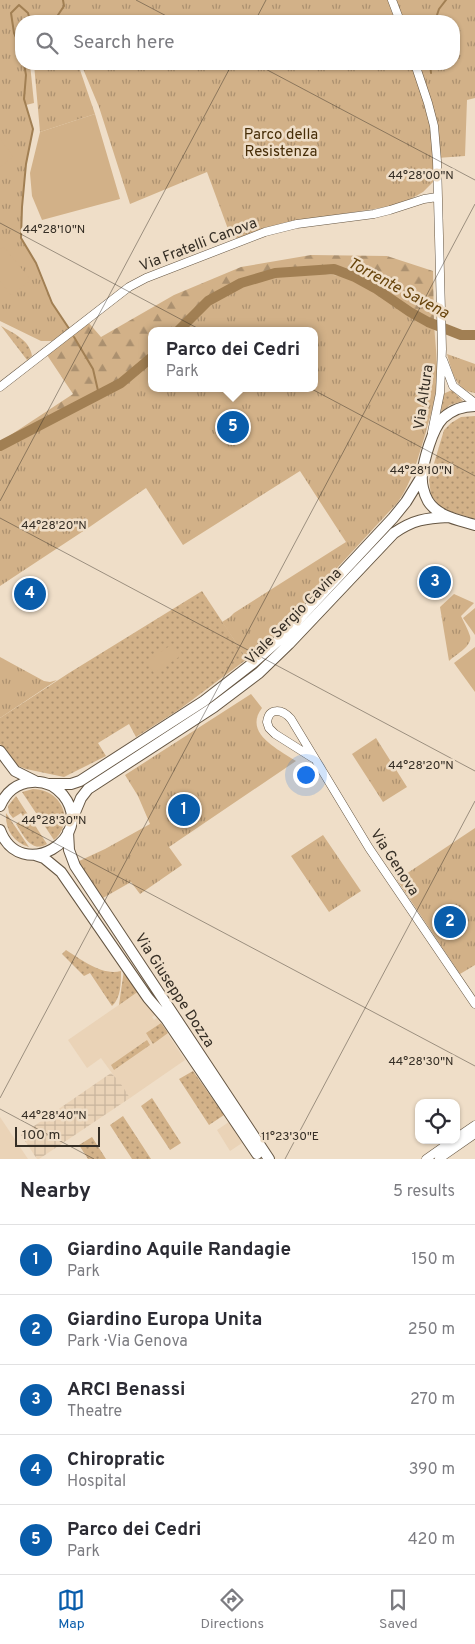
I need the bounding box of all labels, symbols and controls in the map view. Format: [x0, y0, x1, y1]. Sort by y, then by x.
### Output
search box [15, 15, 460, 70]
icon: search [33, 29, 61, 57]
text: Search here [73, 31, 175, 55]
park label: Parco della Resistenza [244, 126, 318, 162]
text: 44°28'00"N [388, 168, 454, 184]
street label: Via Fratelli Canova [137, 214, 260, 277]
text: 44°28'10"N [23, 222, 85, 238]
water label: Torrente Savena [344, 254, 453, 324]
popup [148, 327, 318, 392]
text: Parco dei Cedri [166, 338, 300, 362]
text: Park [166, 362, 199, 382]
street label: Via Altura [410, 363, 438, 431]
pin: 5 [217, 408, 249, 446]
text: 44°28'10"N [390, 463, 452, 479]
text: 44°28'20"N [21, 518, 87, 534]
pin: 3 [419, 563, 451, 601]
street label: Viale Sergio Cavina [242, 565, 346, 669]
pin: 4 [14, 575, 46, 613]
text: 44°28'20"N [388, 758, 454, 774]
your location [293, 762, 319, 788]
pin: 1 [168, 791, 200, 829]
text: 44°28'30"N [21, 813, 87, 829]
street label: Via Genova [365, 826, 422, 900]
pin: 2 [434, 903, 466, 941]
street label: Via Giuseppe Dozza [130, 930, 218, 1052]
text: 44°28'30"N [388, 1054, 454, 1070]
map controls [415, 1099, 460, 1144]
button: locate [415, 1099, 460, 1144]
text: 44°28'40"N [21, 1108, 87, 1124]
scale bar [15, 1124, 100, 1147]
text: 100 m [22, 1127, 60, 1144]
text: 11°23'30"E [261, 1129, 319, 1145]
text: Nearby [20, 1178, 91, 1205]
text: 5 results [393, 1182, 455, 1202]
text: Giardino Aquile Randagie [67, 1238, 291, 1262]
text: 1 [33, 1250, 39, 1270]
text: 150 m [412, 1250, 455, 1270]
text: Park [67, 1262, 100, 1282]
text: Giardino Europa Unita [67, 1308, 262, 1332]
text: 2 [31, 1320, 41, 1340]
text: 250 m [408, 1320, 455, 1340]
text: Park · Via Genova [67, 1332, 188, 1352]
text: ARCI Benassi [67, 1378, 185, 1402]
text: 3 [31, 1390, 41, 1410]
text: 270 m [410, 1390, 455, 1410]
text: Theatre [67, 1402, 122, 1422]
text: Chiropratic [67, 1448, 165, 1472]
text: 4 [31, 1460, 41, 1480]
text: 390 m [409, 1460, 455, 1480]
text: Hospital [67, 1472, 126, 1492]
text: Parco dei Cedri [67, 1518, 201, 1542]
text: 5 [31, 1530, 41, 1550]
text: 420 m [408, 1530, 455, 1550]
text: Park [67, 1542, 100, 1562]
tab: Map [57, 1586, 85, 1633]
tab: Directions [200, 1586, 264, 1633]
tab: Saved [379, 1586, 418, 1633]

